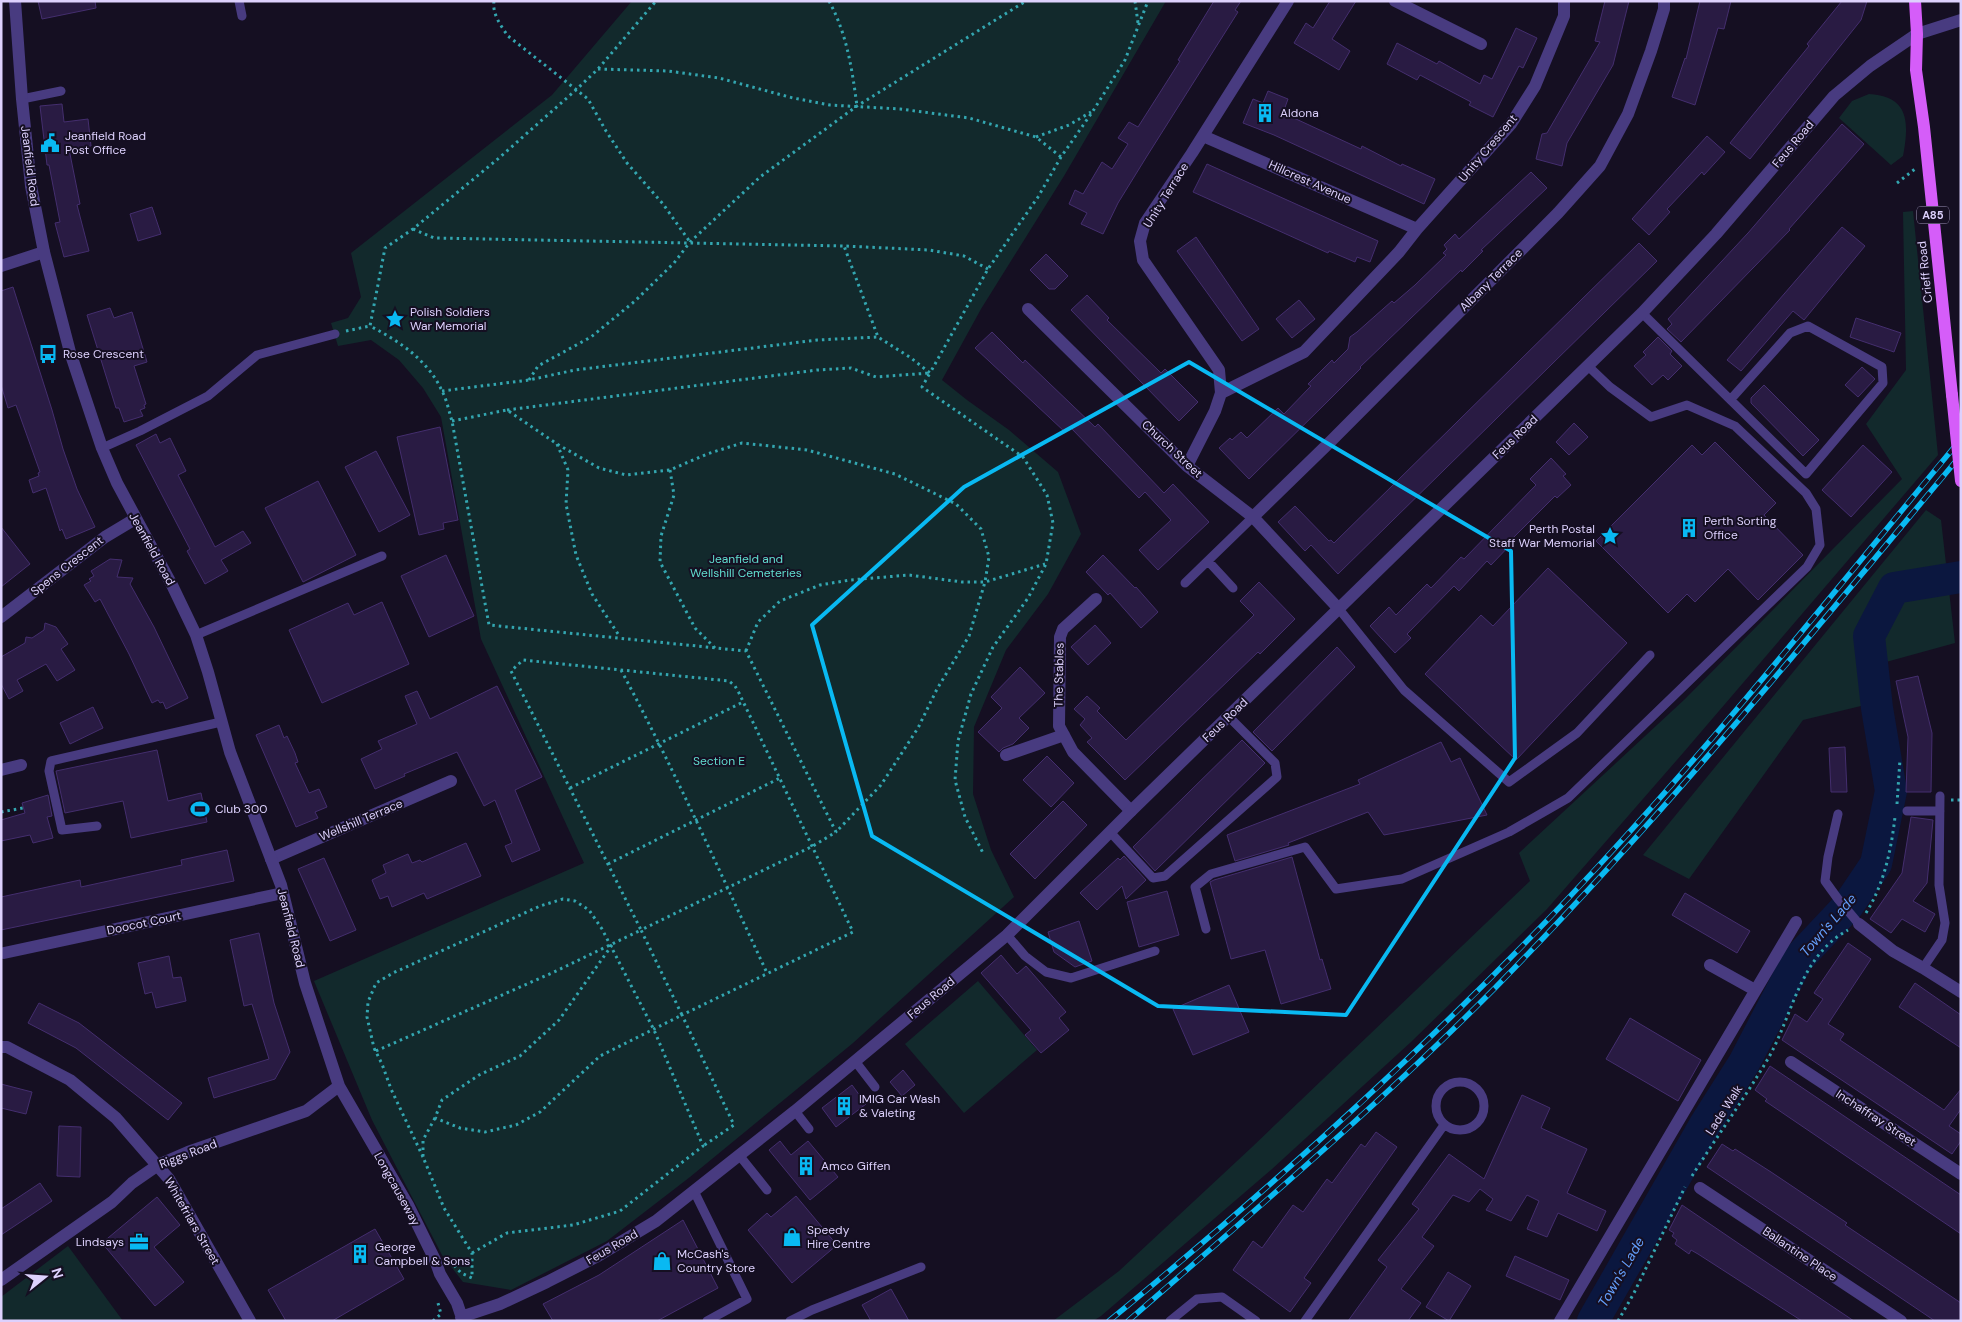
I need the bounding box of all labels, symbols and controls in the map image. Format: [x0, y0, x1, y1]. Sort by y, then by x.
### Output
building icon: Aldona [1254, 102, 1276, 124]
place label: Aldona [1280, 105, 1319, 121]
street label: Unity Crescent [1455, 111, 1521, 185]
street label: Feus Road [1769, 117, 1817, 171]
street label: Jeanfield Road [17, 125, 43, 207]
place label: Jeanfield Road Post Office [65, 128, 146, 158]
public building icon: Jeanfield Road Post Office [39, 132, 61, 154]
street label: Hillcrest Avenue [1266, 157, 1354, 207]
street label: Unity Terrace [1140, 159, 1192, 231]
road number: A85 [1917, 206, 1949, 224]
street label: Crieff Road [1914, 240, 1936, 304]
street label: Albany Terrace [1456, 245, 1526, 315]
place label: Polish Soldiers War Memorial [410, 304, 490, 334]
place icon: Polish Soldiers War Memorial [384, 308, 406, 330]
bus stop icon: Rose Crescent [37, 343, 59, 365]
place label: Rose Crescent [63, 346, 144, 362]
street label: Feus Road [1489, 411, 1541, 463]
street label: Church Street [1138, 417, 1206, 481]
street label: Jeanfield Road [125, 510, 179, 588]
place label: Perth Sorting Office [1704, 513, 1777, 543]
building icon: Perth Sorting Office [1678, 517, 1700, 539]
place label: Perth Postal Staff War Memorial [1489, 521, 1595, 551]
place icon: Perth Postal Staff War Memorial [1599, 525, 1621, 547]
street label: Spens Crescent [27, 532, 107, 599]
park label: Jeanfield and Wellshill Cemeteries [690, 551, 802, 581]
street label: The Stables [1050, 642, 1068, 708]
street label: Feus Road [1199, 694, 1251, 746]
park label: Section E [693, 753, 745, 769]
street label: Wellshill Terrace [317, 795, 405, 845]
sports icon: Club 300 [189, 798, 211, 820]
place label: Club 300 [215, 801, 267, 817]
street label: Jeanfield Road [273, 887, 309, 969]
water label: Town's Lade [1796, 890, 1860, 960]
street label: Doocot Court [105, 907, 183, 939]
street label: Feus Road [904, 974, 958, 1022]
street label: Lade Walk [1702, 1082, 1746, 1138]
street label: Inchaffray Street [1833, 1086, 1920, 1150]
place label: IMIG Car Wash & Valeting [859, 1091, 940, 1121]
building icon: IMIG Car Wash & Valeting [833, 1095, 855, 1117]
street label: Riggs Road [157, 1136, 219, 1172]
street label: Longcauseway [370, 1150, 424, 1229]
building icon: Amco Giffen [795, 1155, 817, 1177]
place label: Amco Giffen [821, 1158, 891, 1174]
street label: Whitefriars Street [160, 1174, 224, 1268]
place label: Speedy Hire Centre [807, 1222, 870, 1252]
street label: Ballantine Place [1760, 1223, 1841, 1285]
street label: Feus Road [583, 1226, 641, 1268]
shop icon: Speedy Hire Centre [781, 1226, 803, 1248]
office icon: Lindsays [128, 1231, 150, 1253]
place label: Lindsays [76, 1234, 124, 1250]
water label: Town's Lade [1594, 1234, 1648, 1310]
place label: George Campbell & Sons [375, 1239, 470, 1269]
building icon: George Campbell & Sons [349, 1243, 371, 1265]
place label: McCash's Country Store [677, 1246, 755, 1276]
shop icon: McCash's Country Store [651, 1250, 673, 1272]
north arrow [20, 1252, 70, 1302]
text: N [47, 1266, 68, 1281]

